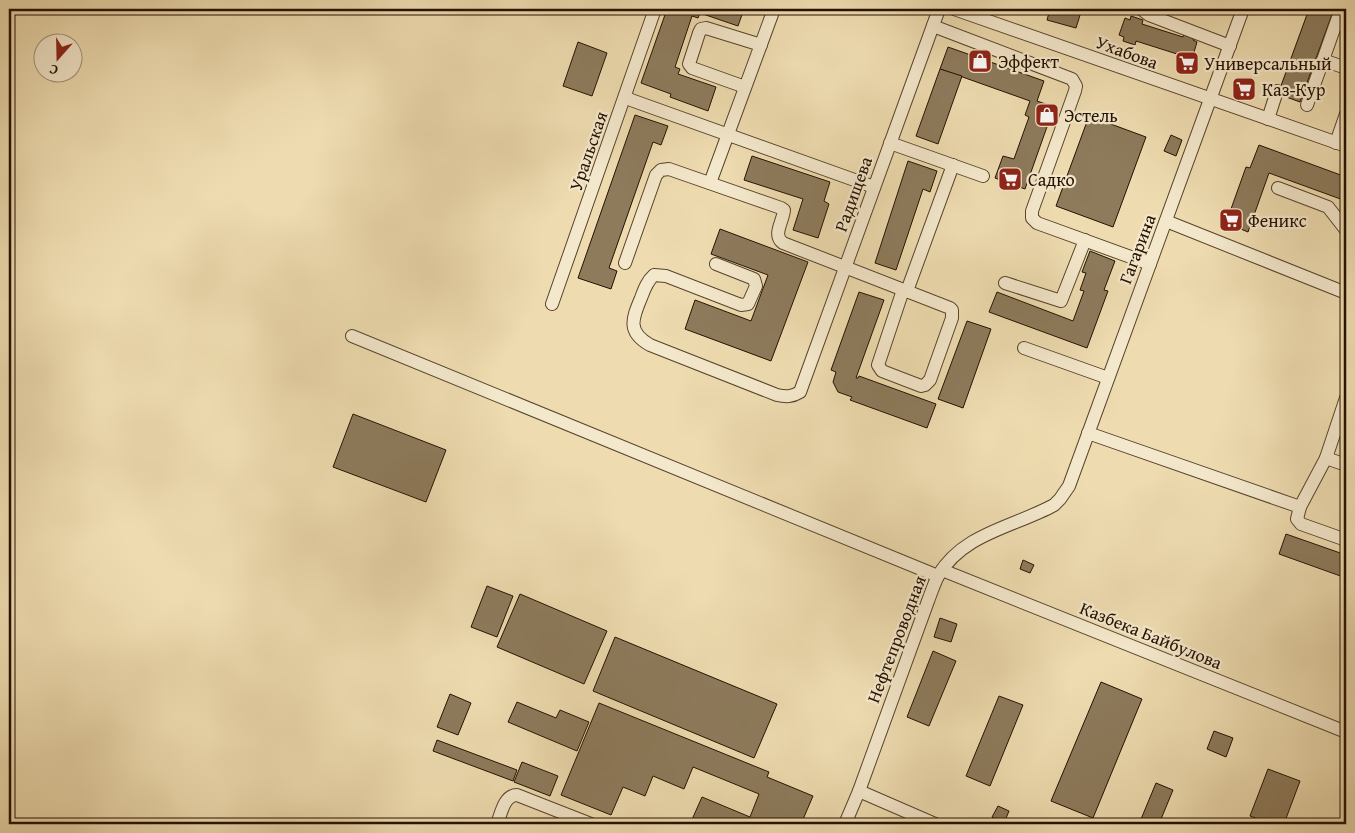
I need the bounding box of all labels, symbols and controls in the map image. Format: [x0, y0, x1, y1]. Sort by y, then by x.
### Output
street label: Ухабова [1092, 28, 1162, 76]
north arrow [32, 32, 82, 82]
shop icon: Эффект [967, 48, 993, 74]
place label: Эффект [998, 48, 1059, 75]
supermarket icon: Универсальный [1174, 50, 1200, 76]
place label: Универсальный [1204, 50, 1332, 77]
text: С [46, 59, 61, 81]
supermarket icon: Каз-Кур [1231, 76, 1257, 102]
place label: Каз-Кур [1262, 76, 1326, 103]
shop icon: Эстель [1034, 102, 1060, 128]
place label: Эстель [1064, 102, 1118, 129]
street label: Уральская [562, 107, 614, 195]
street label: Радищева [827, 152, 879, 235]
supermarket icon: Садко [997, 166, 1023, 192]
place label: Садко [1028, 166, 1075, 193]
supermarket icon: Феникс [1218, 207, 1244, 233]
place label: Феникс [1248, 207, 1307, 234]
street label: Гагарина [1111, 210, 1163, 288]
street label: Нефтепроводная [859, 571, 933, 707]
street label: Казбека Байбулова [1076, 594, 1227, 676]

